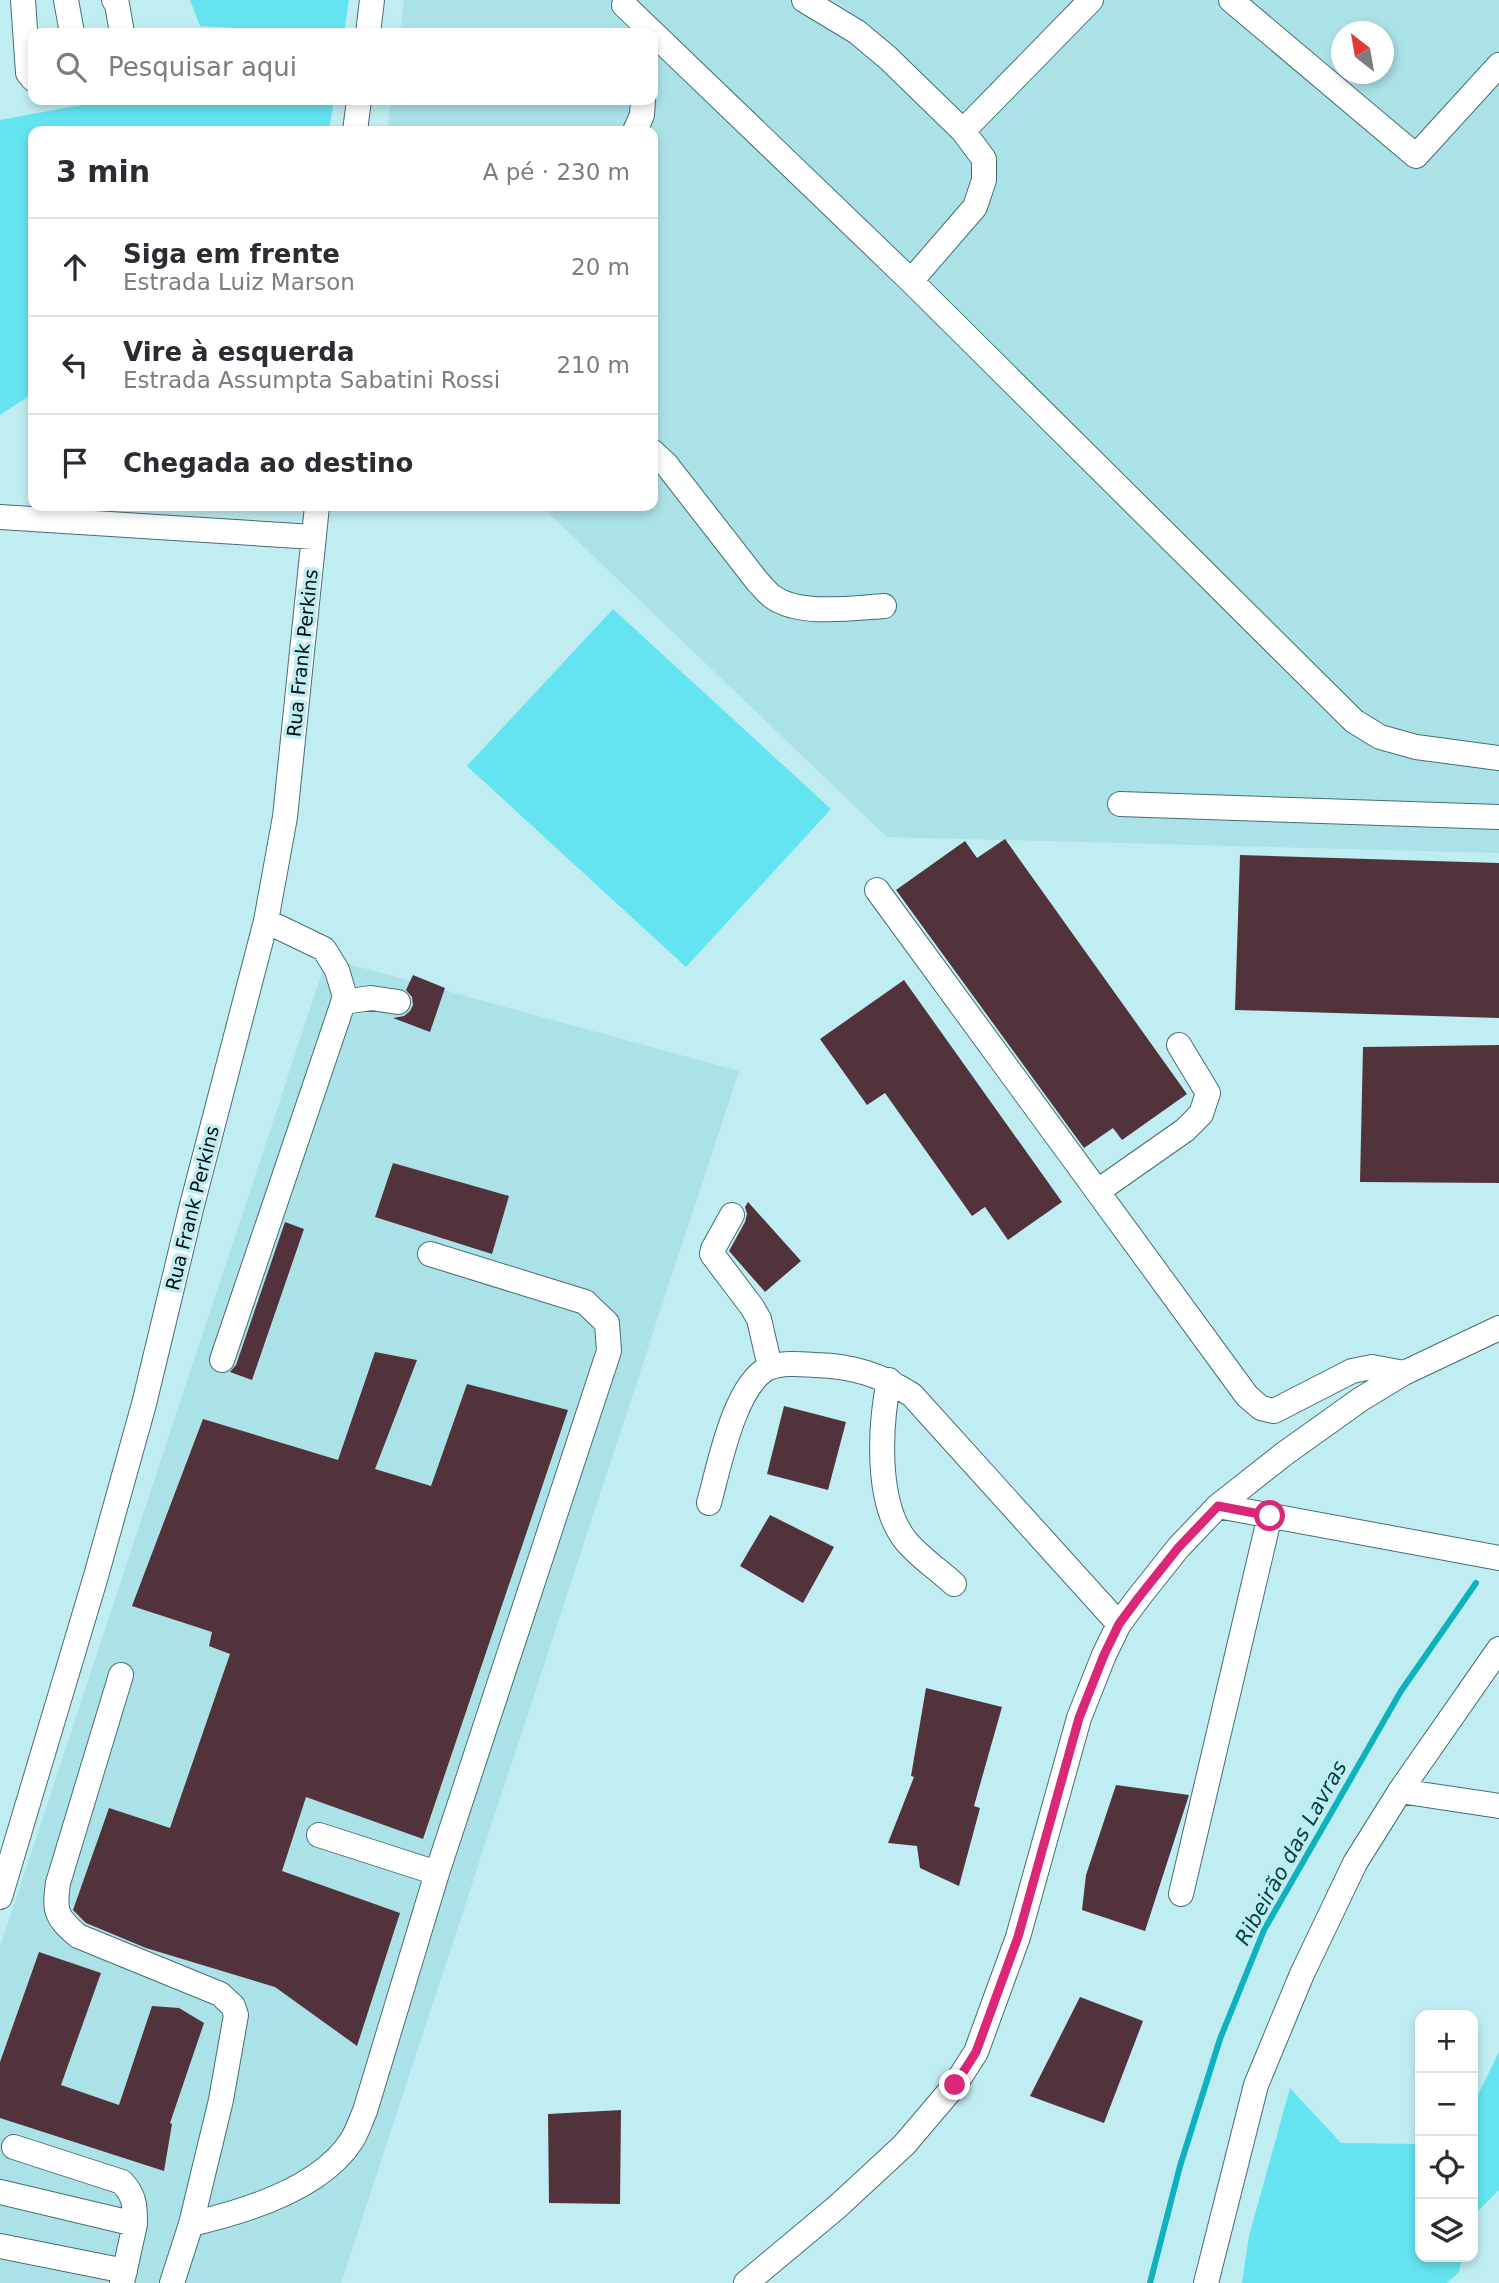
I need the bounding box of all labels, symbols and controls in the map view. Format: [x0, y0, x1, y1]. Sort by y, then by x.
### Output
north arrow [1331, 21, 1394, 84]
search box [28, 28, 658, 105]
icon: search [52, 48, 90, 86]
text: Pesquisar aqui [108, 52, 297, 82]
text: 3 min [56, 154, 150, 189]
text: A pé · 230 m [483, 159, 630, 185]
text: Siga em frente [123, 239, 340, 269]
icon: ahead [56, 248, 94, 286]
text: 20 m [571, 254, 630, 280]
text: Estrada Luiz Marson [123, 269, 355, 295]
text: Vire à esquerda [123, 337, 355, 367]
icon: left [56, 346, 94, 384]
text: 210 m [556, 352, 630, 378]
text: Estrada Assumpta Sabatini Rossi [123, 367, 500, 393]
icon: arrive [56, 444, 94, 482]
text: Chegada ao destino [123, 448, 413, 478]
street label: Rua Frank Perkins [282, 568, 322, 738]
street label: Rua Frank Perkins [161, 1124, 223, 1292]
route start [1254, 1500, 1285, 1531]
water label: Ribeirão das Lavras [1230, 1757, 1352, 1949]
map controls [1415, 2010, 1478, 2262]
button: + [1415, 2010, 1478, 2073]
route end [939, 2069, 970, 2100]
button: − [1415, 2073, 1478, 2136]
button: locate [1415, 2136, 1478, 2199]
button: layers [1415, 2199, 1478, 2262]

